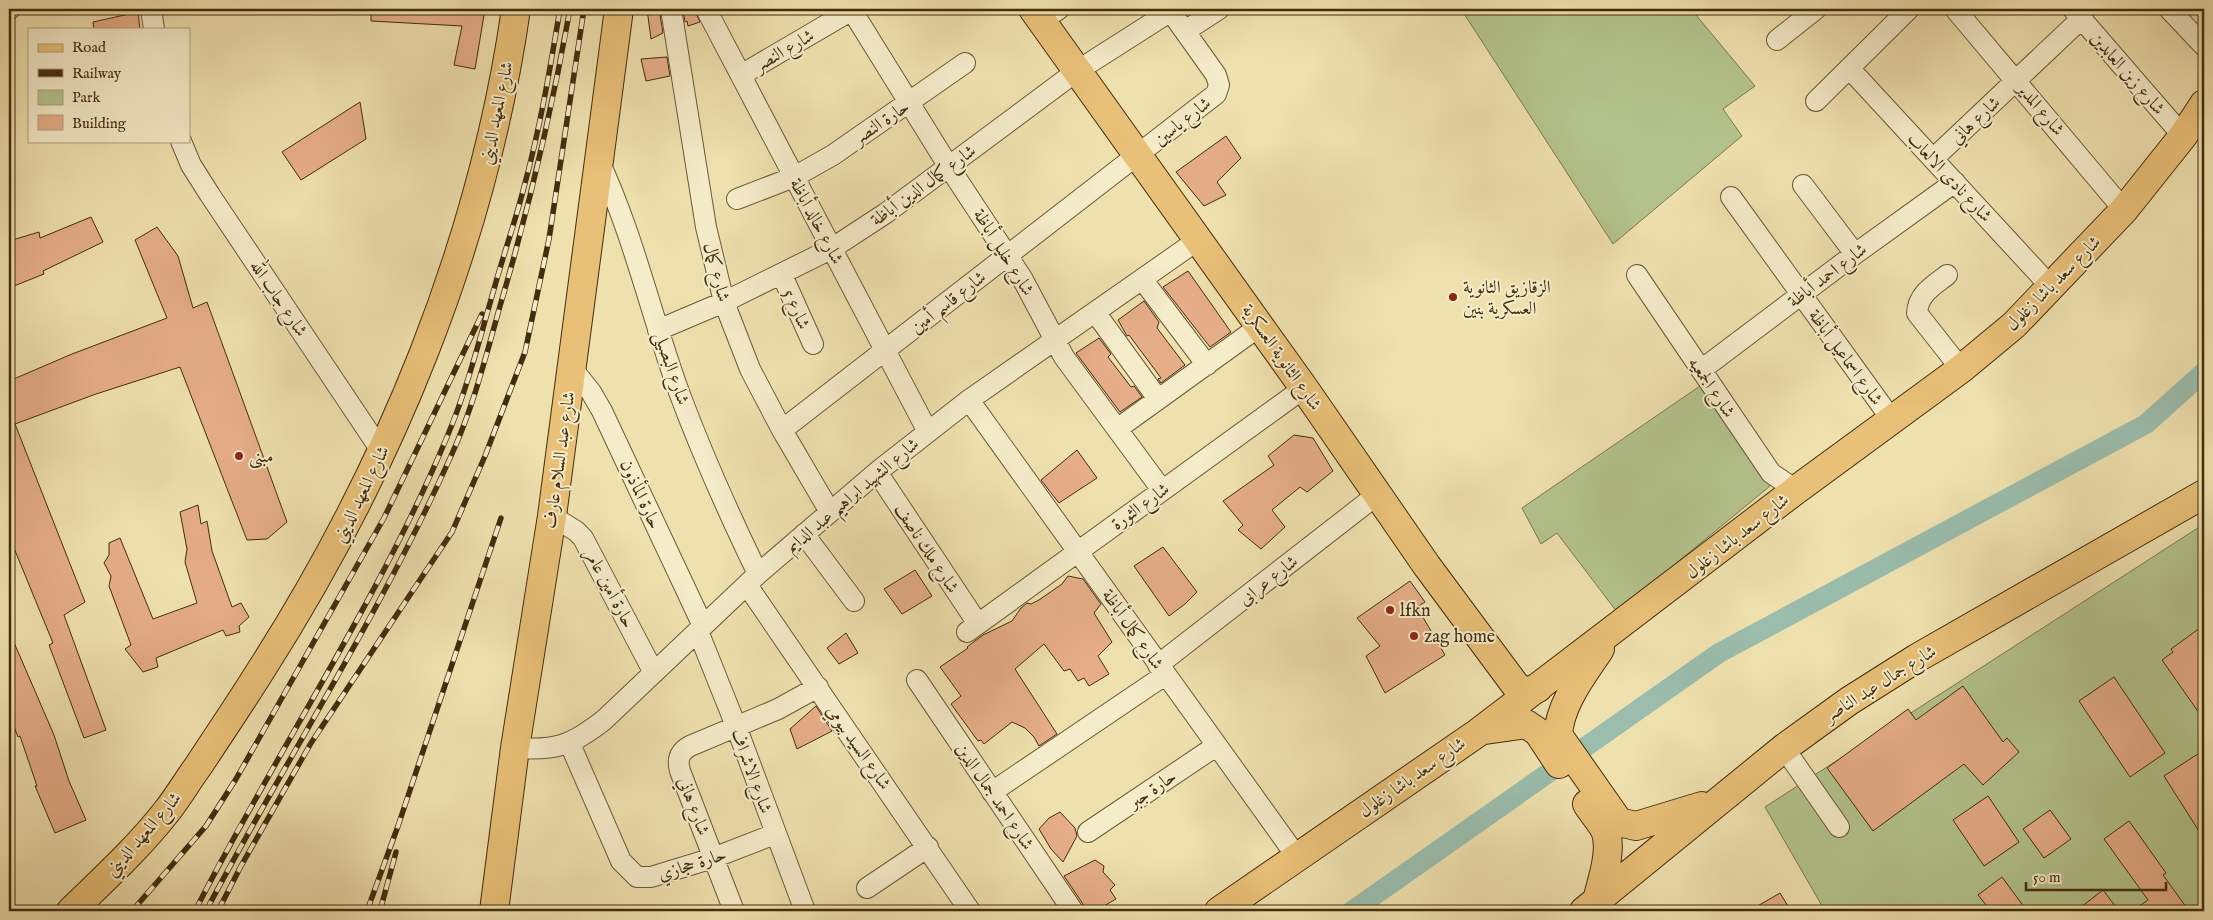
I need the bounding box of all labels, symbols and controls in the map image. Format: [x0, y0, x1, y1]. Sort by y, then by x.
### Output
street label: شارع النصر [749, 25, 820, 80]
legend [28, 28, 190, 142]
street label: شارع زين العابدين [2083, 28, 2169, 122]
text: Road [72, 38, 107, 57]
street label: شارع المعهد الديني [475, 60, 523, 168]
text: Railway [72, 64, 122, 83]
street label: شارع المدير [2008, 77, 2069, 143]
text: Park [72, 88, 102, 107]
street label: شارع هاني [1946, 92, 2007, 152]
street label: شارع ياسين [1150, 93, 1217, 153]
street label: حارة النصر [847, 96, 915, 152]
text: Building [72, 114, 127, 133]
street label: شارع نادى الالعاب [1900, 128, 1996, 229]
street label: شارع كمال الدين أباظة [865, 138, 982, 234]
street label: شارع خالد أباظة [782, 173, 851, 270]
street label: شارع خليل أباظة [965, 203, 1041, 302]
street label: شارع سعد باشا زغلول [2002, 232, 2108, 338]
street label: شارع احمد أباظة [1782, 237, 1873, 315]
street label: شارع كمال [695, 240, 734, 305]
street label: شارع جاب الله [242, 254, 315, 343]
street label: شارع قاسم أمين [905, 264, 994, 344]
place label: الزقازيق الثانوية العسكرية بنين [1463, 277, 1551, 321]
street label: شارع 5 [775, 286, 815, 334]
marker: الزقازيق الثانوية العسكرية بنين [1447, 291, 1459, 303]
street label: شارع الثانوية العسكرية [1234, 300, 1326, 417]
street label: شارع اسماعيل أباظة [1801, 304, 1890, 412]
street label: شارع البصيلى [645, 329, 694, 409]
street label: شارع الجمعيه [1680, 353, 1739, 424]
street label: شارع عبد السلام عارف [539, 390, 584, 531]
street label: شارع الشهيد ابراهيم عبد الدايم [781, 433, 928, 563]
street label: شارع المعهد الديني [329, 442, 398, 548]
place label: مبنى [249, 446, 274, 469]
marker: مبنى [233, 450, 245, 462]
street label: حارة المأذون [614, 455, 668, 533]
street label: شارع الثورة [1107, 478, 1176, 538]
street label: شارع سعد باشا زغلول [1681, 489, 1796, 586]
street label: شارع ملك ناصف [886, 500, 963, 599]
street label: حارة أمين عامر [578, 543, 642, 633]
street label: شارع عرابى [1234, 551, 1305, 613]
street label: شارع كمال أباظة [1094, 583, 1170, 676]
place label: lfkn [1400, 600, 1431, 623]
marker: lfkn [1384, 604, 1396, 616]
place label: zag home [1424, 626, 1495, 649]
marker: zag home [1408, 630, 1420, 642]
street label: شارع جمال عبد الناصر [1819, 641, 1942, 731]
street label: شارع السيد بيومي [818, 701, 895, 796]
street label: شارع الاشراف [723, 726, 777, 818]
street label: شارع سعد باشا زغلول [1355, 733, 1472, 825]
street label: شارع احمد جمال الدين [948, 739, 1038, 856]
street label: حارة جبر [1123, 766, 1181, 816]
street label: شارع هاني [669, 774, 714, 840]
street label: شارع المعهد الديني [101, 788, 190, 884]
street label: حارة حجازي [655, 844, 730, 889]
scale bar [2026, 860, 2166, 892]
text: 50 m [2033, 868, 2061, 887]

